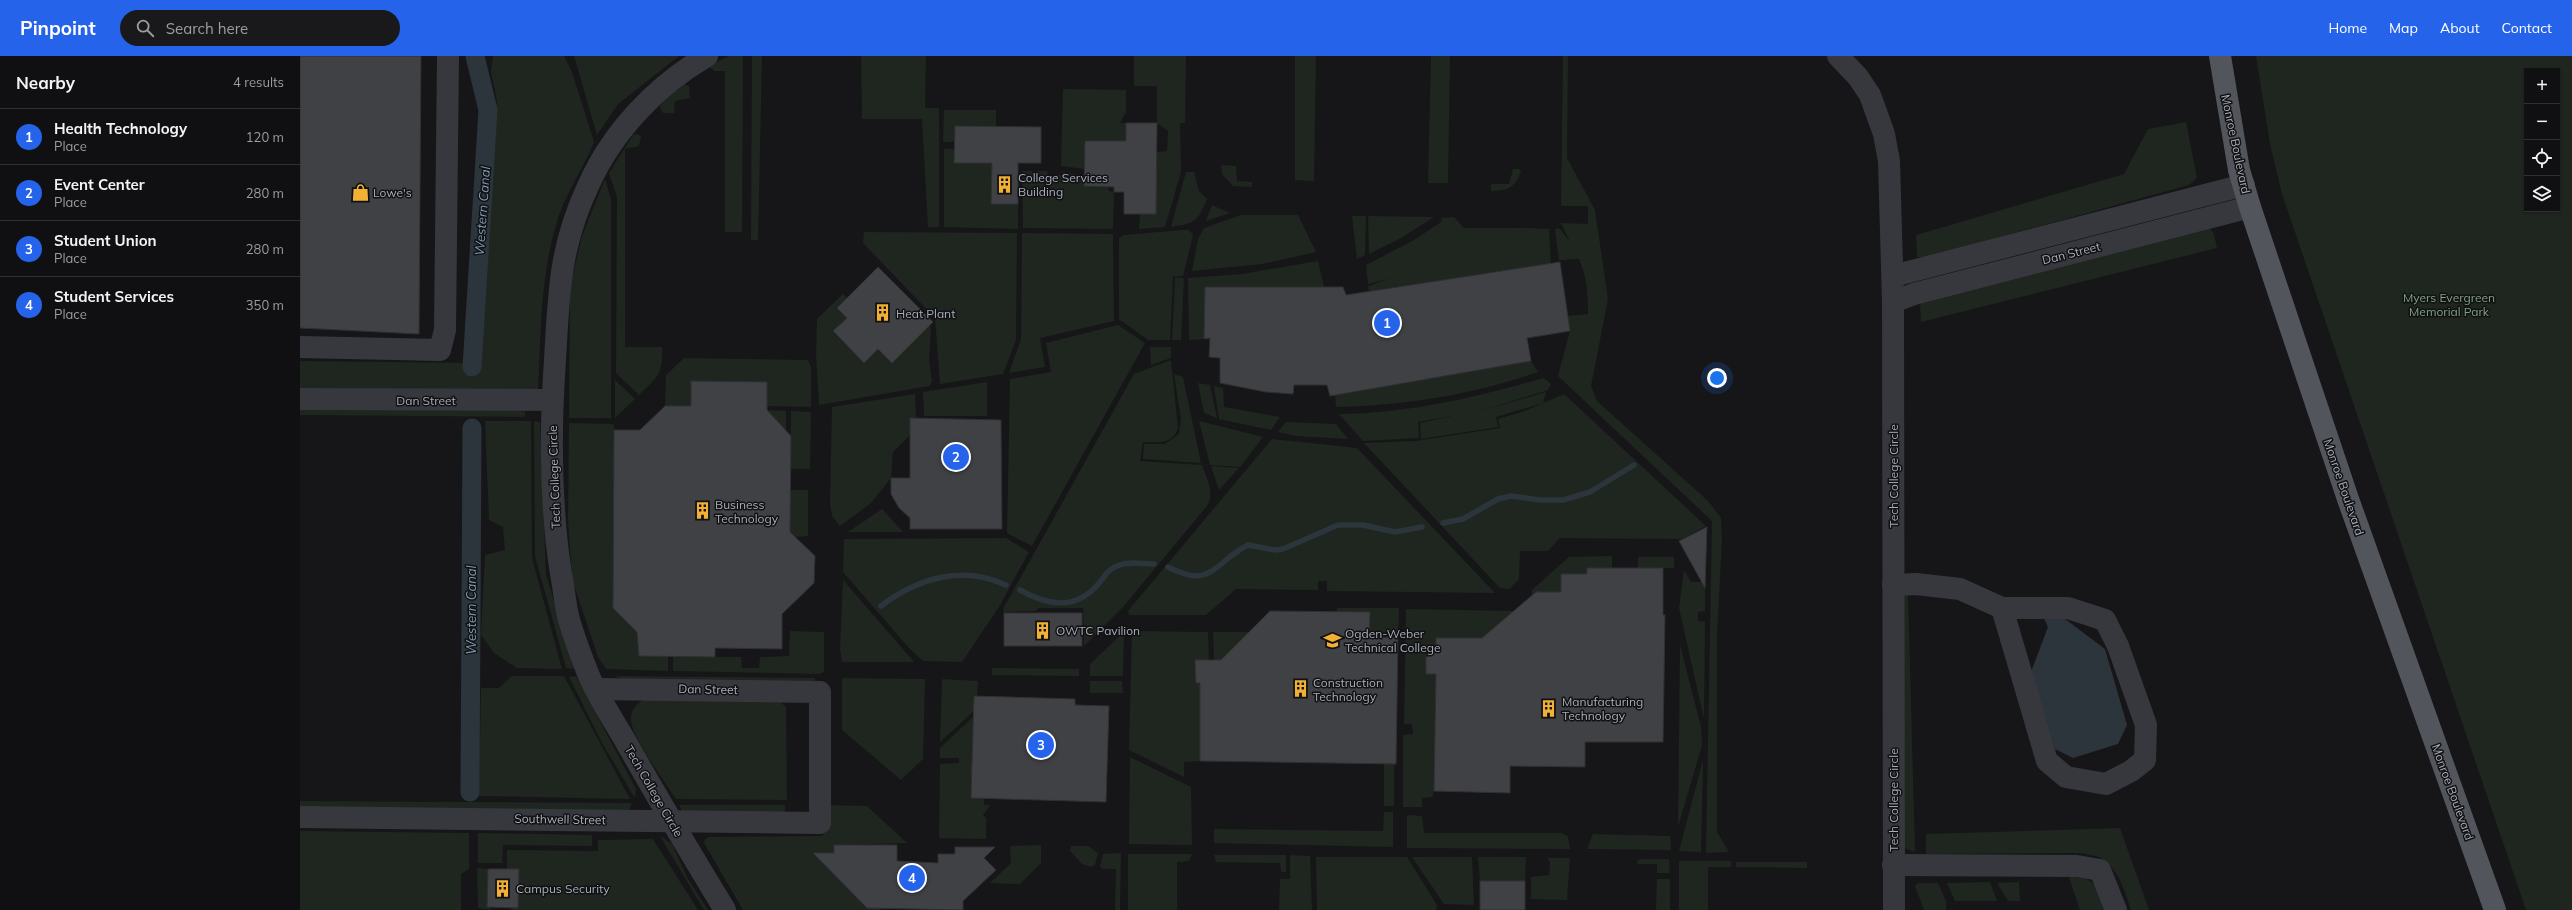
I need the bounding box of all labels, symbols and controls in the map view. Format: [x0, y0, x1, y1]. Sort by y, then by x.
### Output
search box [120, 10, 400, 46]
text: Pinpoint [20, 16, 96, 40]
icon: search [134, 17, 156, 39]
text: Search here [166, 19, 248, 38]
text: Home [2328, 19, 2367, 37]
text: Map [2389, 19, 2418, 37]
text: About [2440, 19, 2480, 37]
text: Contact [2502, 19, 2552, 37]
map controls [2524, 68, 2560, 212]
button: + [2524, 68, 2560, 104]
text: Nearby [16, 72, 75, 93]
text: 4 results [233, 74, 284, 90]
street label: Monroe Boulevard [2218, 93, 2254, 195]
button: − [2524, 104, 2560, 140]
text: Health Technology [54, 119, 187, 138]
text: 1 [25, 129, 33, 145]
text: 120 m [246, 129, 284, 145]
text: Place [54, 138, 87, 154]
button: locate [2524, 140, 2560, 176]
water label: Western Canal [471, 165, 493, 256]
place label: College Services Building [1018, 170, 1108, 199]
building icon: College Services Building [995, 174, 1015, 194]
text: Event Center [54, 175, 145, 194]
button: layers [2524, 176, 2560, 212]
shop icon: Lowe's [350, 182, 370, 202]
text: 2 [25, 185, 33, 201]
text: 280 m [246, 185, 284, 201]
place label: Lowe's [373, 185, 412, 200]
text: Place [54, 194, 87, 210]
text: Student Union [54, 231, 157, 250]
street label: Dan Street [2040, 239, 2102, 267]
text: 3 [25, 241, 33, 257]
text: 280 m [246, 241, 284, 257]
text: Place [54, 250, 87, 266]
text: Student Services [54, 287, 174, 306]
park label: Myers Evergreen Memorial Park [2403, 290, 2495, 319]
text: 4 [25, 297, 33, 313]
text: 350 m [246, 297, 284, 313]
building icon: Heat Plant [873, 303, 893, 323]
text: Place [54, 306, 87, 322]
place label: Heat Plant [896, 306, 955, 321]
pin: 1 [1374, 308, 1400, 338]
your location [1707, 368, 1727, 388]
street label: Dan Street [396, 393, 456, 408]
street label: Tech College Circle [1886, 424, 1901, 528]
street label: Tech College Circle [545, 425, 563, 529]
street label: Monroe Boulevard [2320, 437, 2368, 537]
pin: 2 [943, 442, 969, 472]
place label: Business Technology [715, 497, 779, 526]
building icon: Business Technology [692, 501, 712, 521]
water label: Western Canal [463, 564, 479, 655]
building icon: OWTC Pavilion [1033, 620, 1053, 640]
place label: OWTC Pavilion [1056, 623, 1140, 638]
place label: Ogden-Weber Technical College [1345, 626, 1440, 655]
school or university icon: Ogden-Weber Technical College [1322, 630, 1342, 650]
place label: Construction Technology [1313, 675, 1383, 704]
building icon: Construction Technology [1290, 679, 1310, 699]
street label: Dan Street [678, 681, 738, 697]
place label: Manufacturing Technology [1562, 694, 1643, 723]
building icon: Manufacturing Technology [1539, 698, 1559, 718]
pin: 3 [1028, 730, 1054, 760]
street label: Tech College Circle [622, 742, 686, 840]
street label: Monroe Boulevard [2429, 742, 2477, 842]
street label: Tech College Circle [1886, 748, 1901, 852]
street label: Southwell Street [514, 811, 606, 827]
pin: 4 [899, 863, 925, 893]
building icon: Campus Security [493, 878, 513, 898]
place label: Campus Security [516, 881, 610, 896]

